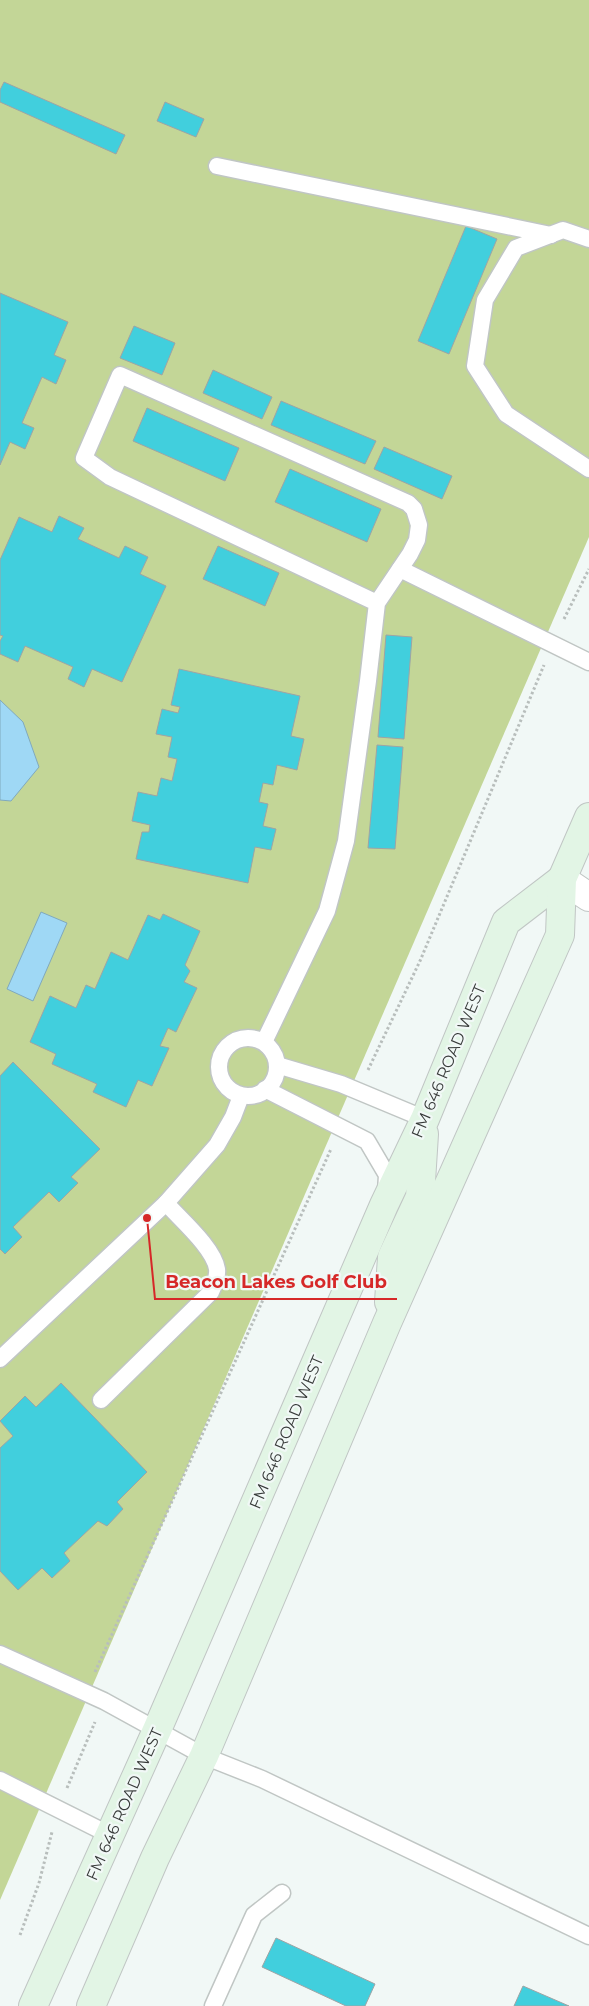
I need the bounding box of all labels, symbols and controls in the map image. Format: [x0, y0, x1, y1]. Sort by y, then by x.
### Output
street label: FM 646 ROAD WEST [408, 981, 490, 1141]
callout: Beacon Lakes Golf Club [155, 1266, 397, 1299]
text: Beacon Lakes Golf Club [165, 1271, 387, 1293]
street label: FM 646 ROAD WEST [246, 1352, 328, 1512]
street label: FM 646 ROAD WEST [82, 1724, 167, 1883]

